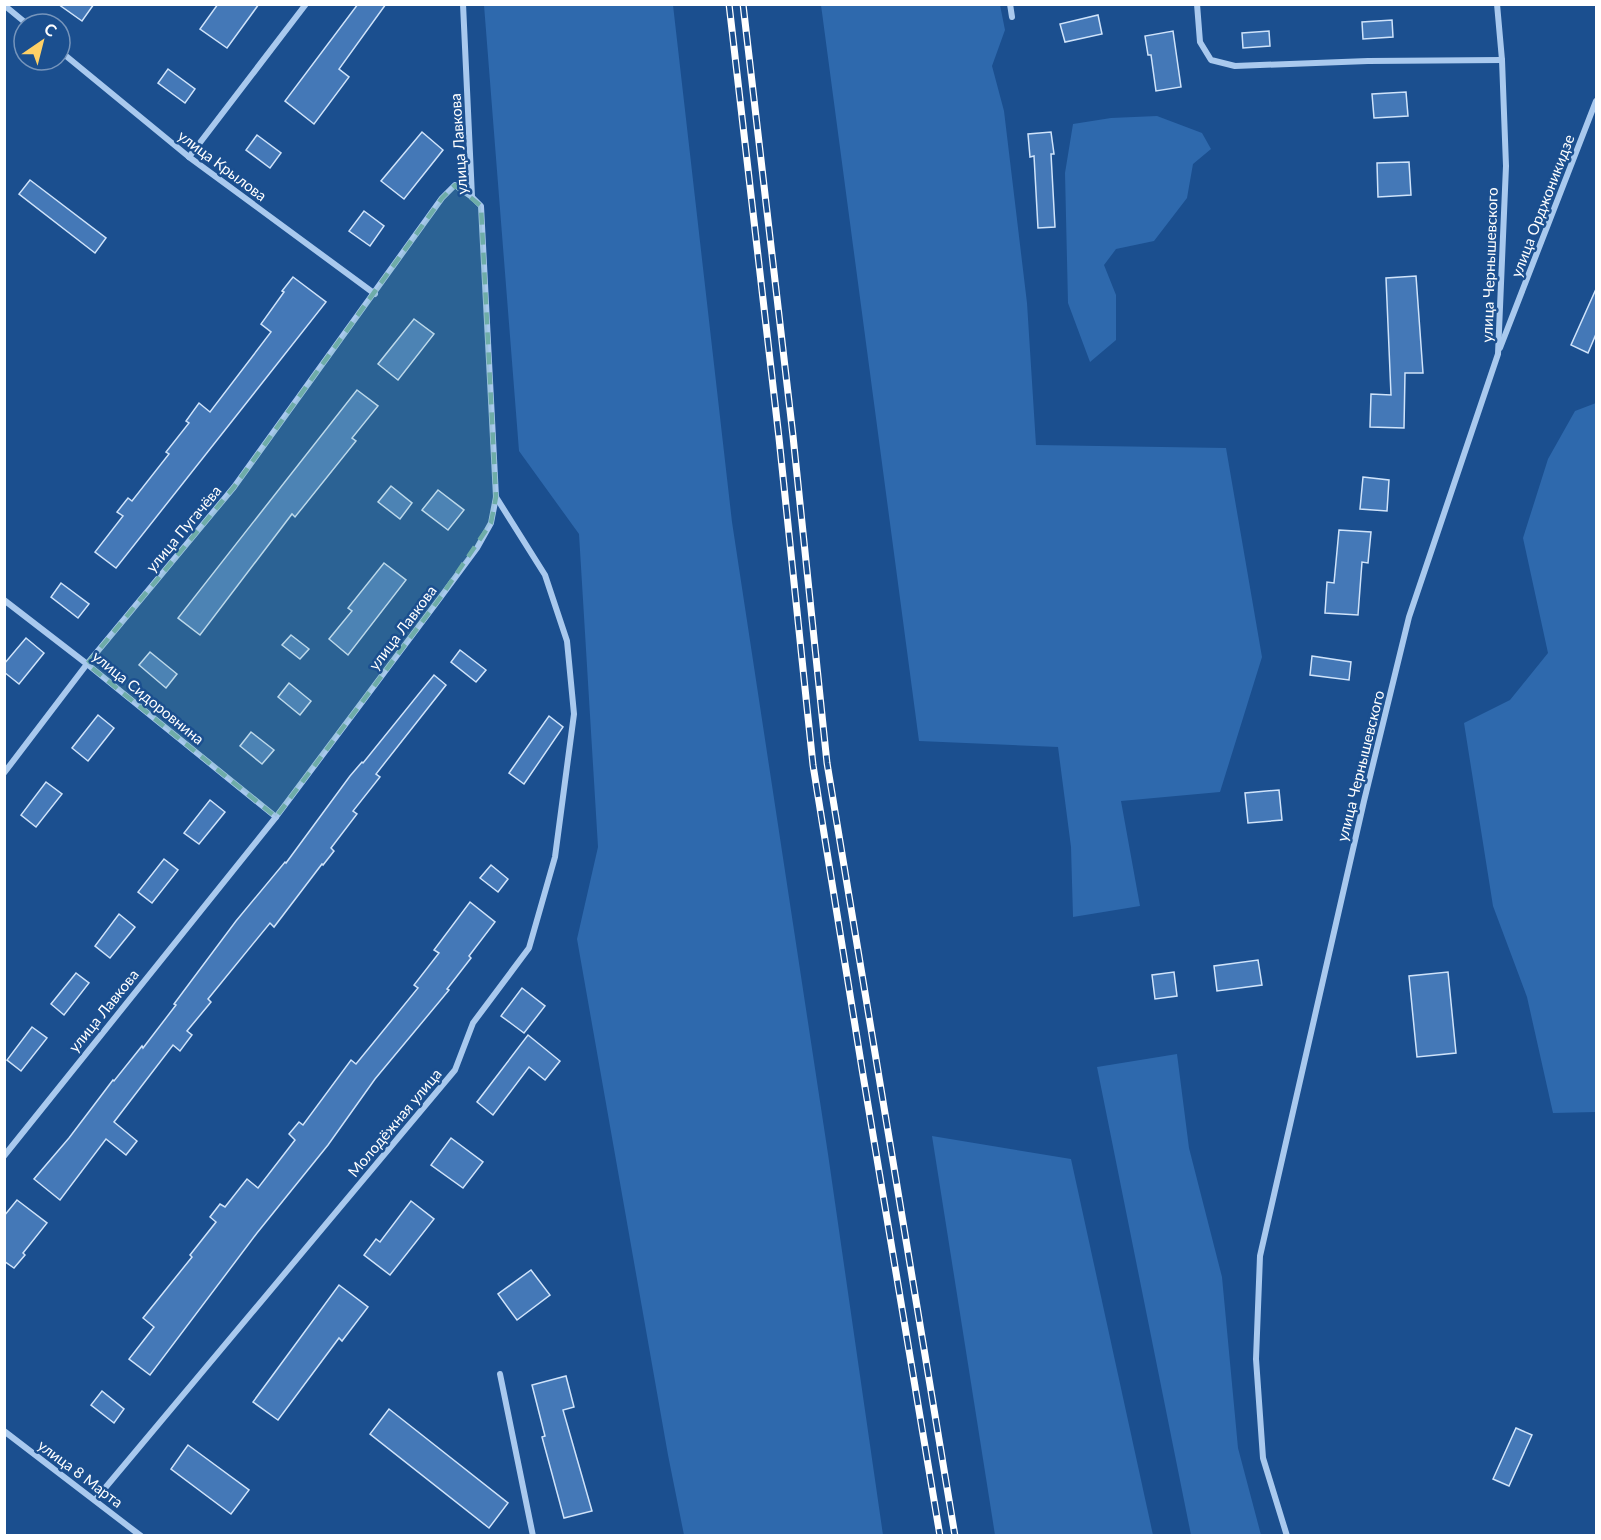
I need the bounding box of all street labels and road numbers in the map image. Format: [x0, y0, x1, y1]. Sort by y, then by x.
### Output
street label: улица Лавкова [445, 93, 471, 195]
street label: улица Крылова [175, 126, 270, 204]
street label: улица Орджоникидзе [1507, 132, 1578, 280]
street label: улица Чернышевского [1477, 187, 1501, 343]
street label: улица Пугачёва [142, 481, 225, 575]
street label: улица Лавкова [365, 582, 440, 673]
street label: улица Сидоровнина [89, 647, 208, 748]
street label: улица Чернышевского [1333, 688, 1388, 843]
street label: улица Лавкова [64, 965, 142, 1055]
street label: Молодёжная улица [344, 1065, 445, 1180]
street label: улица 8 Марта [35, 1435, 127, 1511]

